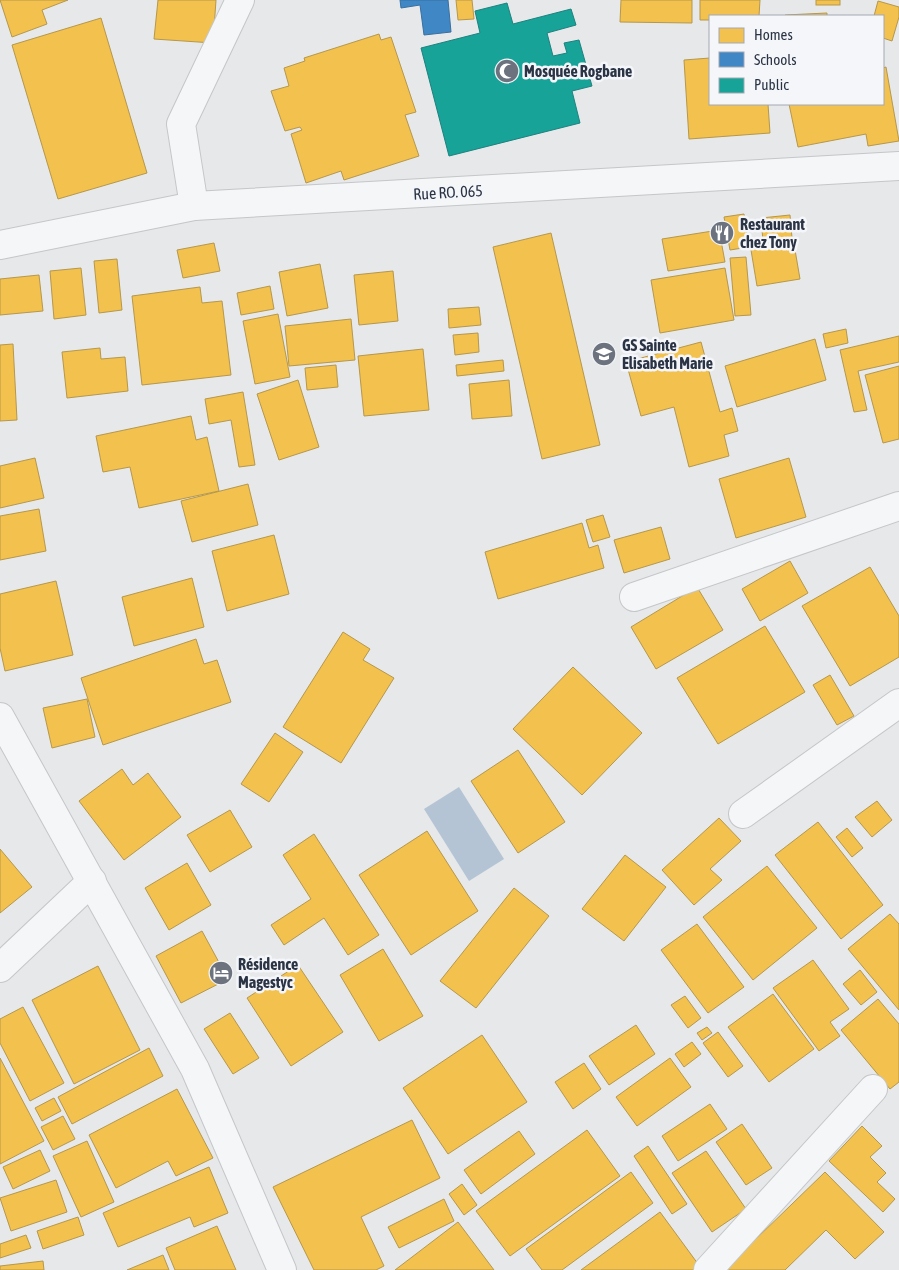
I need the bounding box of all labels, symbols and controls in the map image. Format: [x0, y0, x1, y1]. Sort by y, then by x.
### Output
legend [709, 15, 884, 105]
text: Homes [754, 26, 793, 43]
text: Schools [754, 51, 797, 68]
mosque icon: Mosquée Rogbane [494, 58, 520, 84]
place label: Mosquée Rogbane [524, 62, 632, 80]
text: Public [754, 76, 789, 93]
street label: Rue RO. 065 [413, 181, 483, 203]
place label: Restaurant chez Tony [740, 215, 805, 251]
restaurant icon: Restaurant chez Tony [709, 220, 735, 246]
place label: GS Sainte Elisabeth Marie [622, 336, 713, 372]
school or university icon: GS Sainte Elisabeth Marie [591, 341, 617, 367]
place label: Résidence Magestyc [238, 955, 298, 991]
hotel icon: Résidence Magestyc [208, 960, 234, 986]

